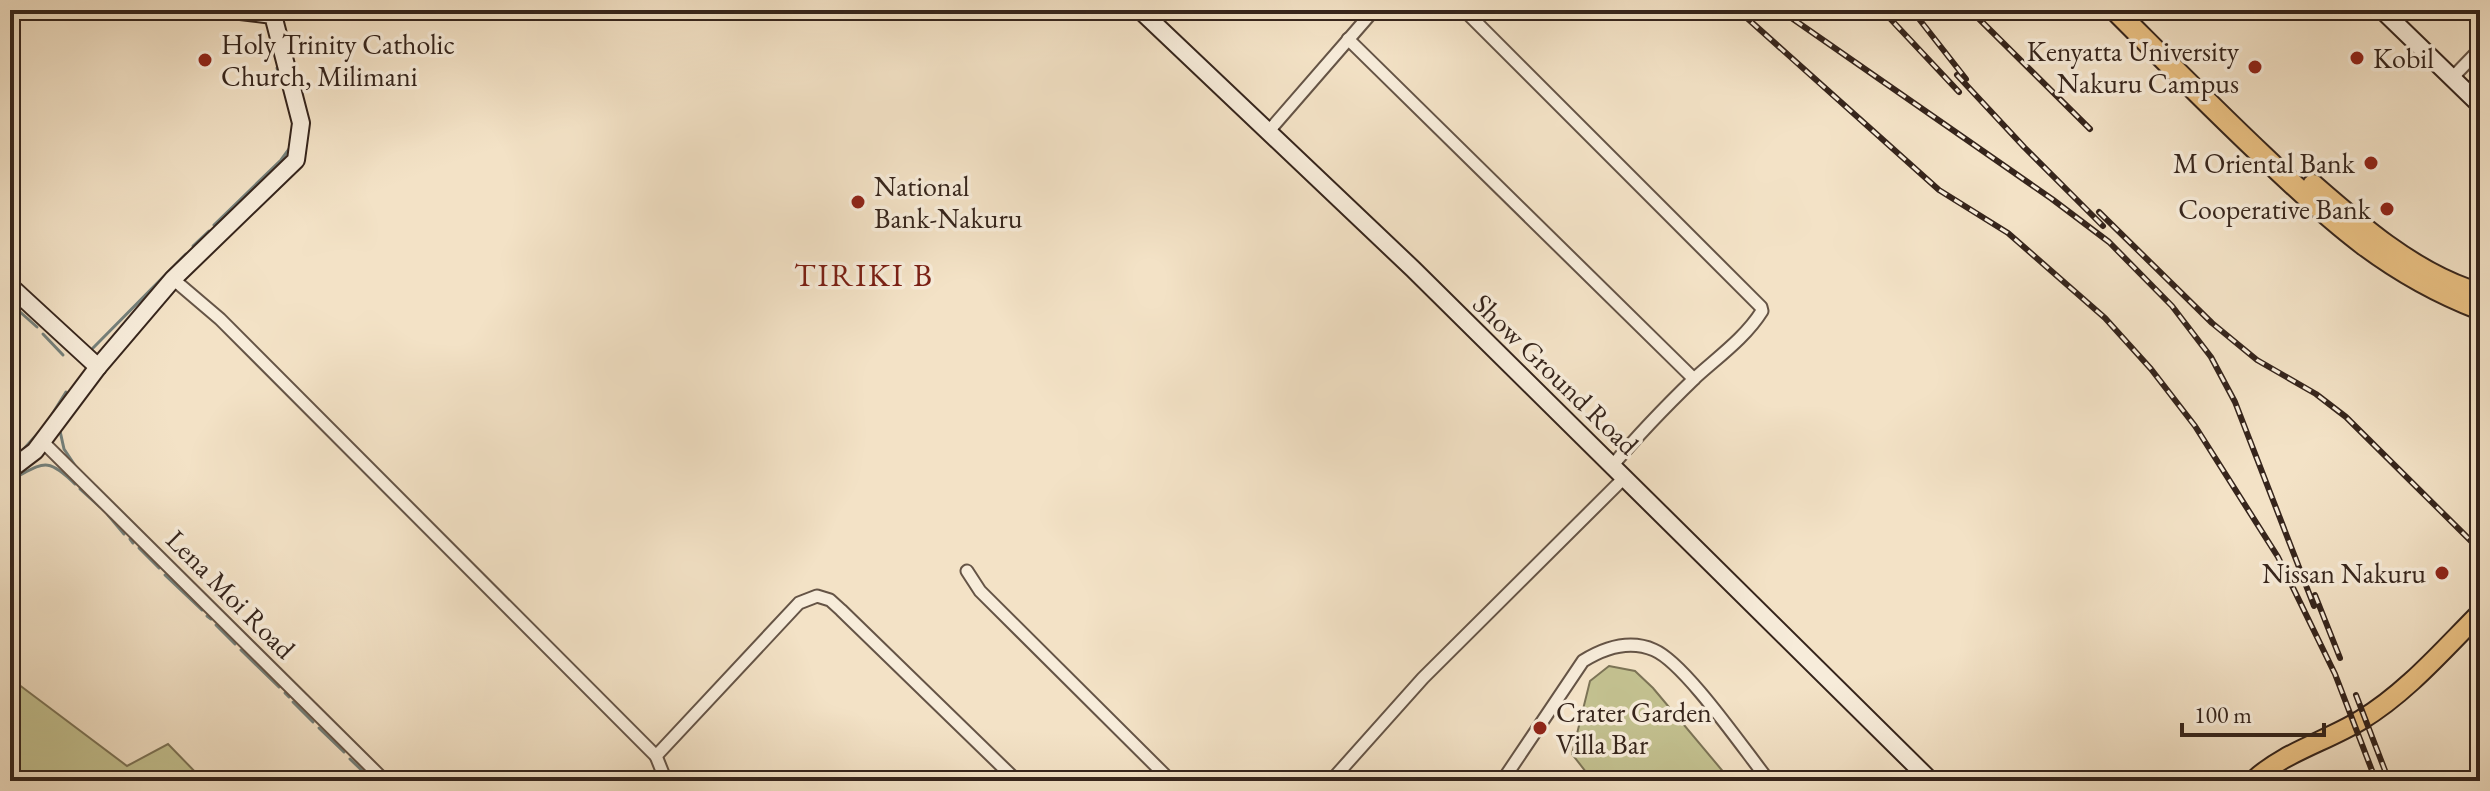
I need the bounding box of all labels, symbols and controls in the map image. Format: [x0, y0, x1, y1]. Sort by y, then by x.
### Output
place label: Holy Trinity Catholic Church, Milimani [221, 26, 455, 94]
place label: Kenyatta University Nakuru Campus [2027, 33, 2240, 101]
place label: Kobil [2373, 40, 2434, 76]
marker: Kobil [2348, 49, 2366, 67]
marker: Holy Trinity Catholic Church, Milimani [196, 51, 214, 69]
marker: Kenyatta University Nakuru Campus [2246, 58, 2264, 76]
place label: M Oriental Bank [2173, 145, 2356, 181]
marker: M Oriental Bank [2362, 154, 2380, 172]
place label: National Bank-Nakuru [874, 168, 1023, 236]
place label: Cooperative Bank [2178, 191, 2372, 227]
marker: National Bank-Nakuru [849, 193, 867, 211]
marker: Cooperative Bank [2378, 200, 2396, 218]
district label: TIRIKI B [794, 254, 934, 296]
street label: Show Ground Road [1465, 286, 1647, 463]
street label: Lena Moi Road [159, 522, 304, 667]
place label: Nissan Nakuru [2262, 555, 2426, 591]
marker: Nissan Nakuru [2433, 564, 2451, 582]
scale bar [2182, 687, 2324, 737]
place label: Crater Garden Villa Bar [1556, 694, 1712, 762]
text: 100 m [2194, 699, 2252, 730]
marker: Crater Garden Villa Bar [1531, 719, 1549, 737]

